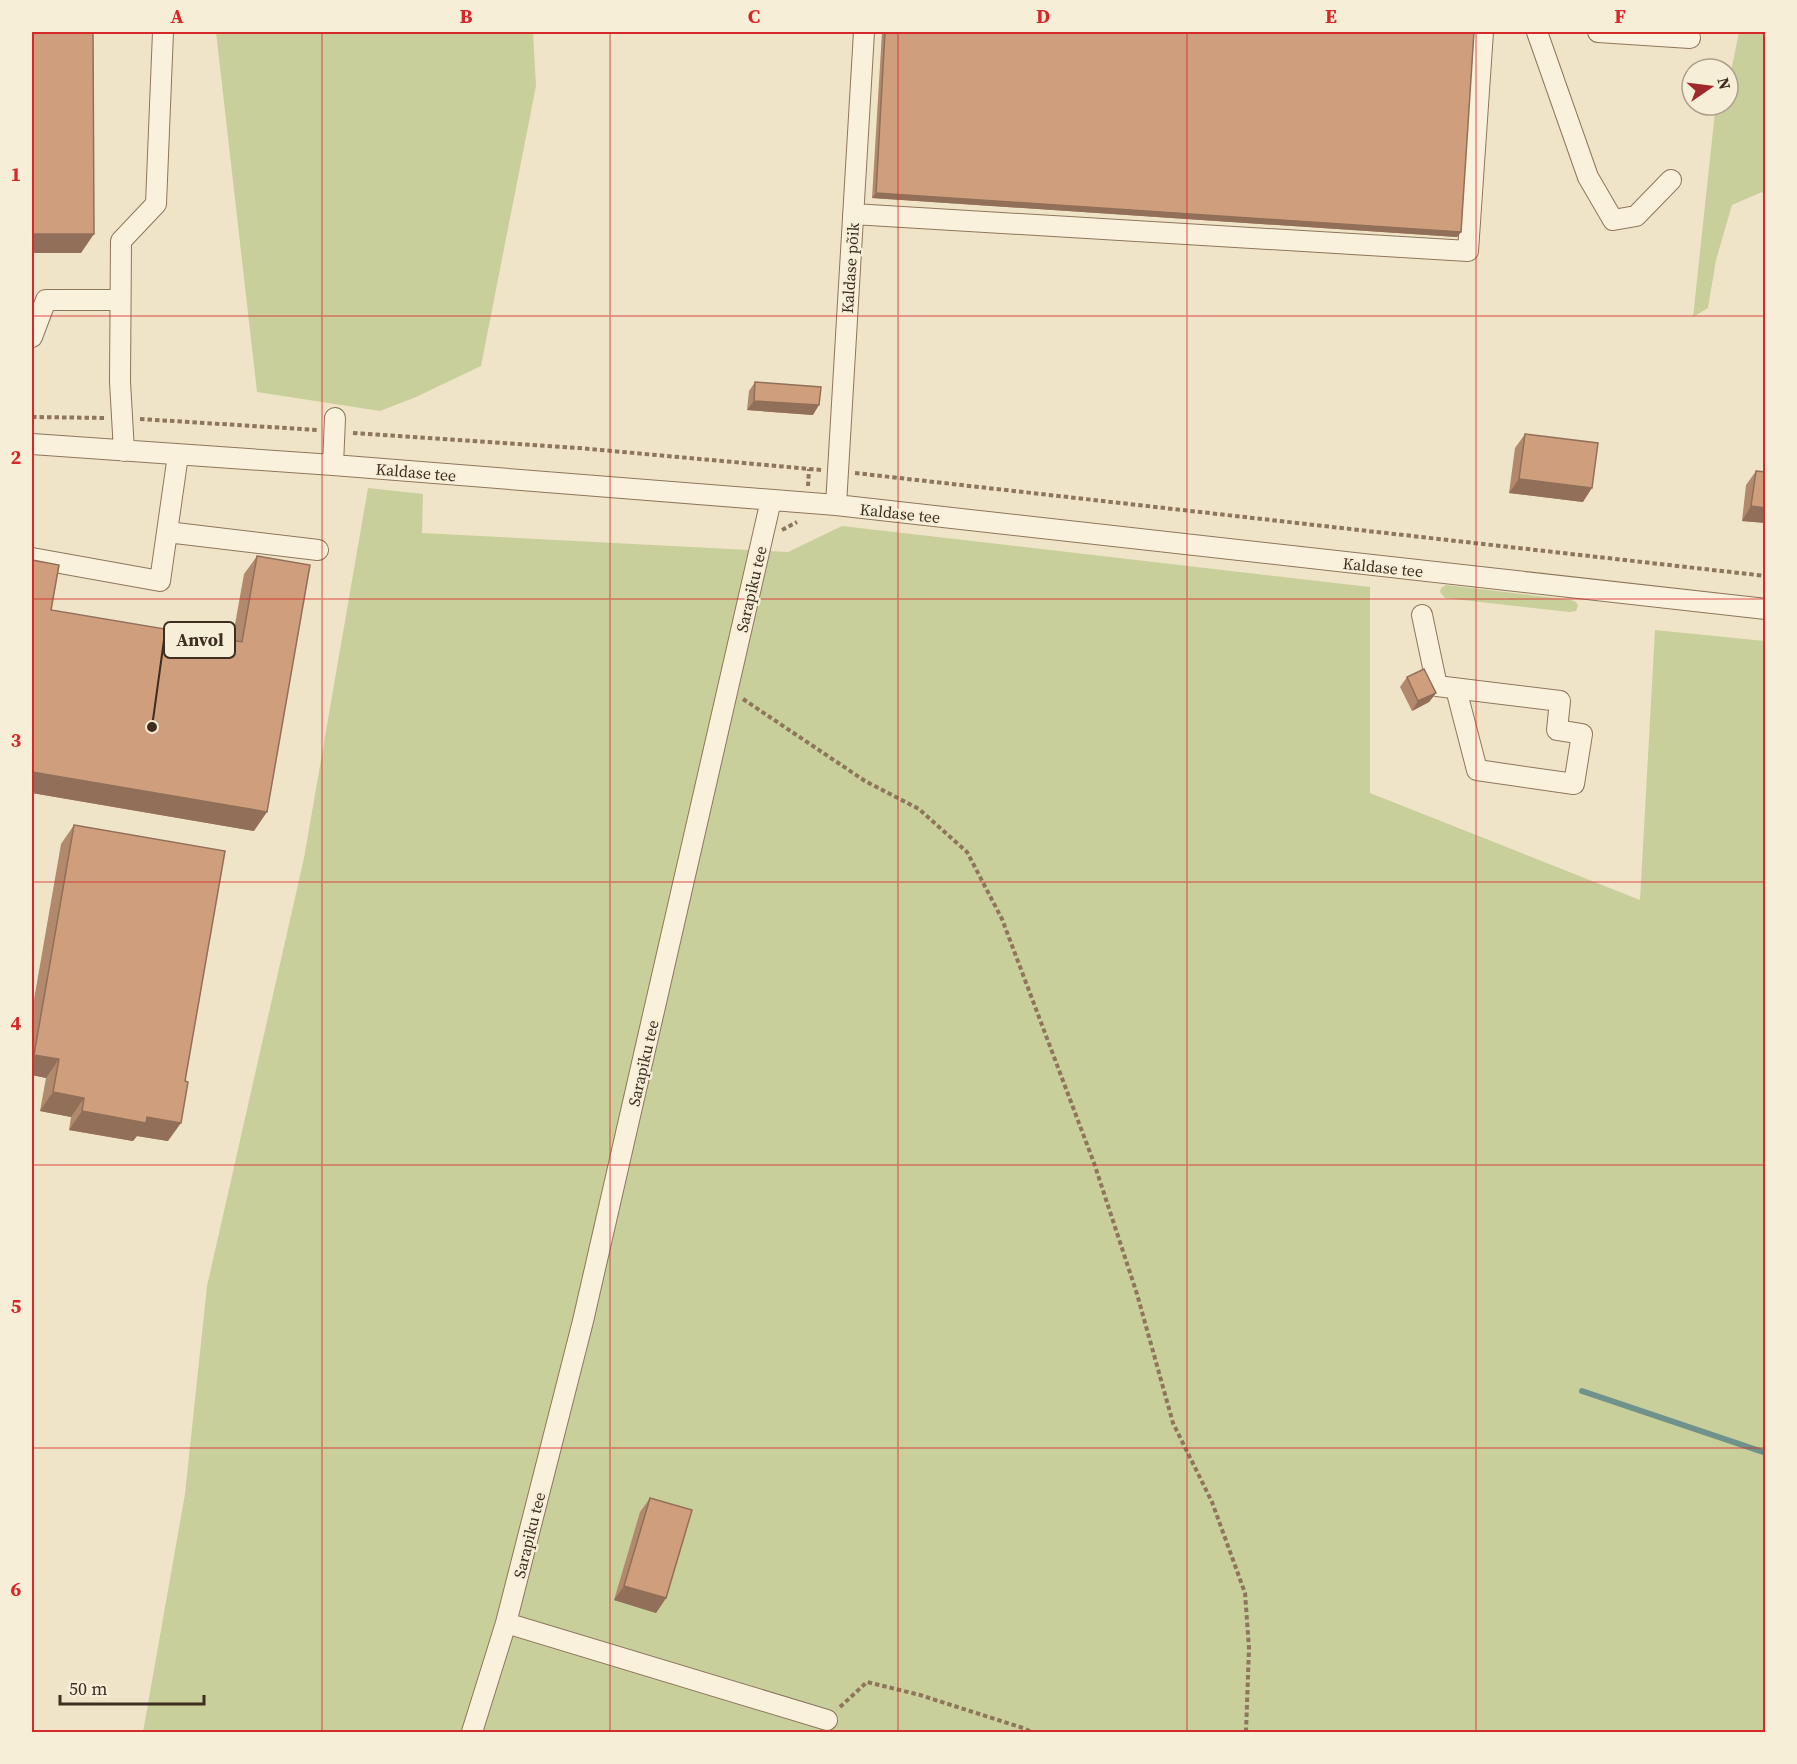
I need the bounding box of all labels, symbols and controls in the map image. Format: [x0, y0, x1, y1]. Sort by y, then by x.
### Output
text: A [170, 2, 184, 30]
text: B [459, 2, 473, 30]
text: C [748, 2, 760, 30]
text: D [1036, 2, 1050, 30]
text: E [1325, 2, 1337, 30]
text: F [1614, 2, 1626, 30]
north arrow [1680, 57, 1740, 117]
text: N [1712, 75, 1737, 92]
text: 1 [11, 160, 21, 188]
street label: Kaldase põik [836, 222, 864, 314]
text: 2 [11, 443, 22, 471]
street label: Kaldase tee [375, 458, 457, 486]
street label: Kaldase tee [859, 498, 941, 528]
street label: Sarapiku tee [730, 544, 772, 634]
street label: Kaldase tee [1342, 552, 1424, 582]
callout: Anvol [164, 622, 235, 658]
text: Anvol [176, 627, 224, 652]
text: 3 [11, 726, 22, 754]
text: 4 [11, 1009, 22, 1037]
street label: Sarapiku tee [622, 1018, 664, 1108]
text: 5 [11, 1292, 22, 1320]
street label: Sarapiku tee [508, 1490, 550, 1580]
text: 6 [11, 1575, 22, 1603]
scale bar [60, 1668, 204, 1706]
text: 50 m [69, 1676, 107, 1701]

